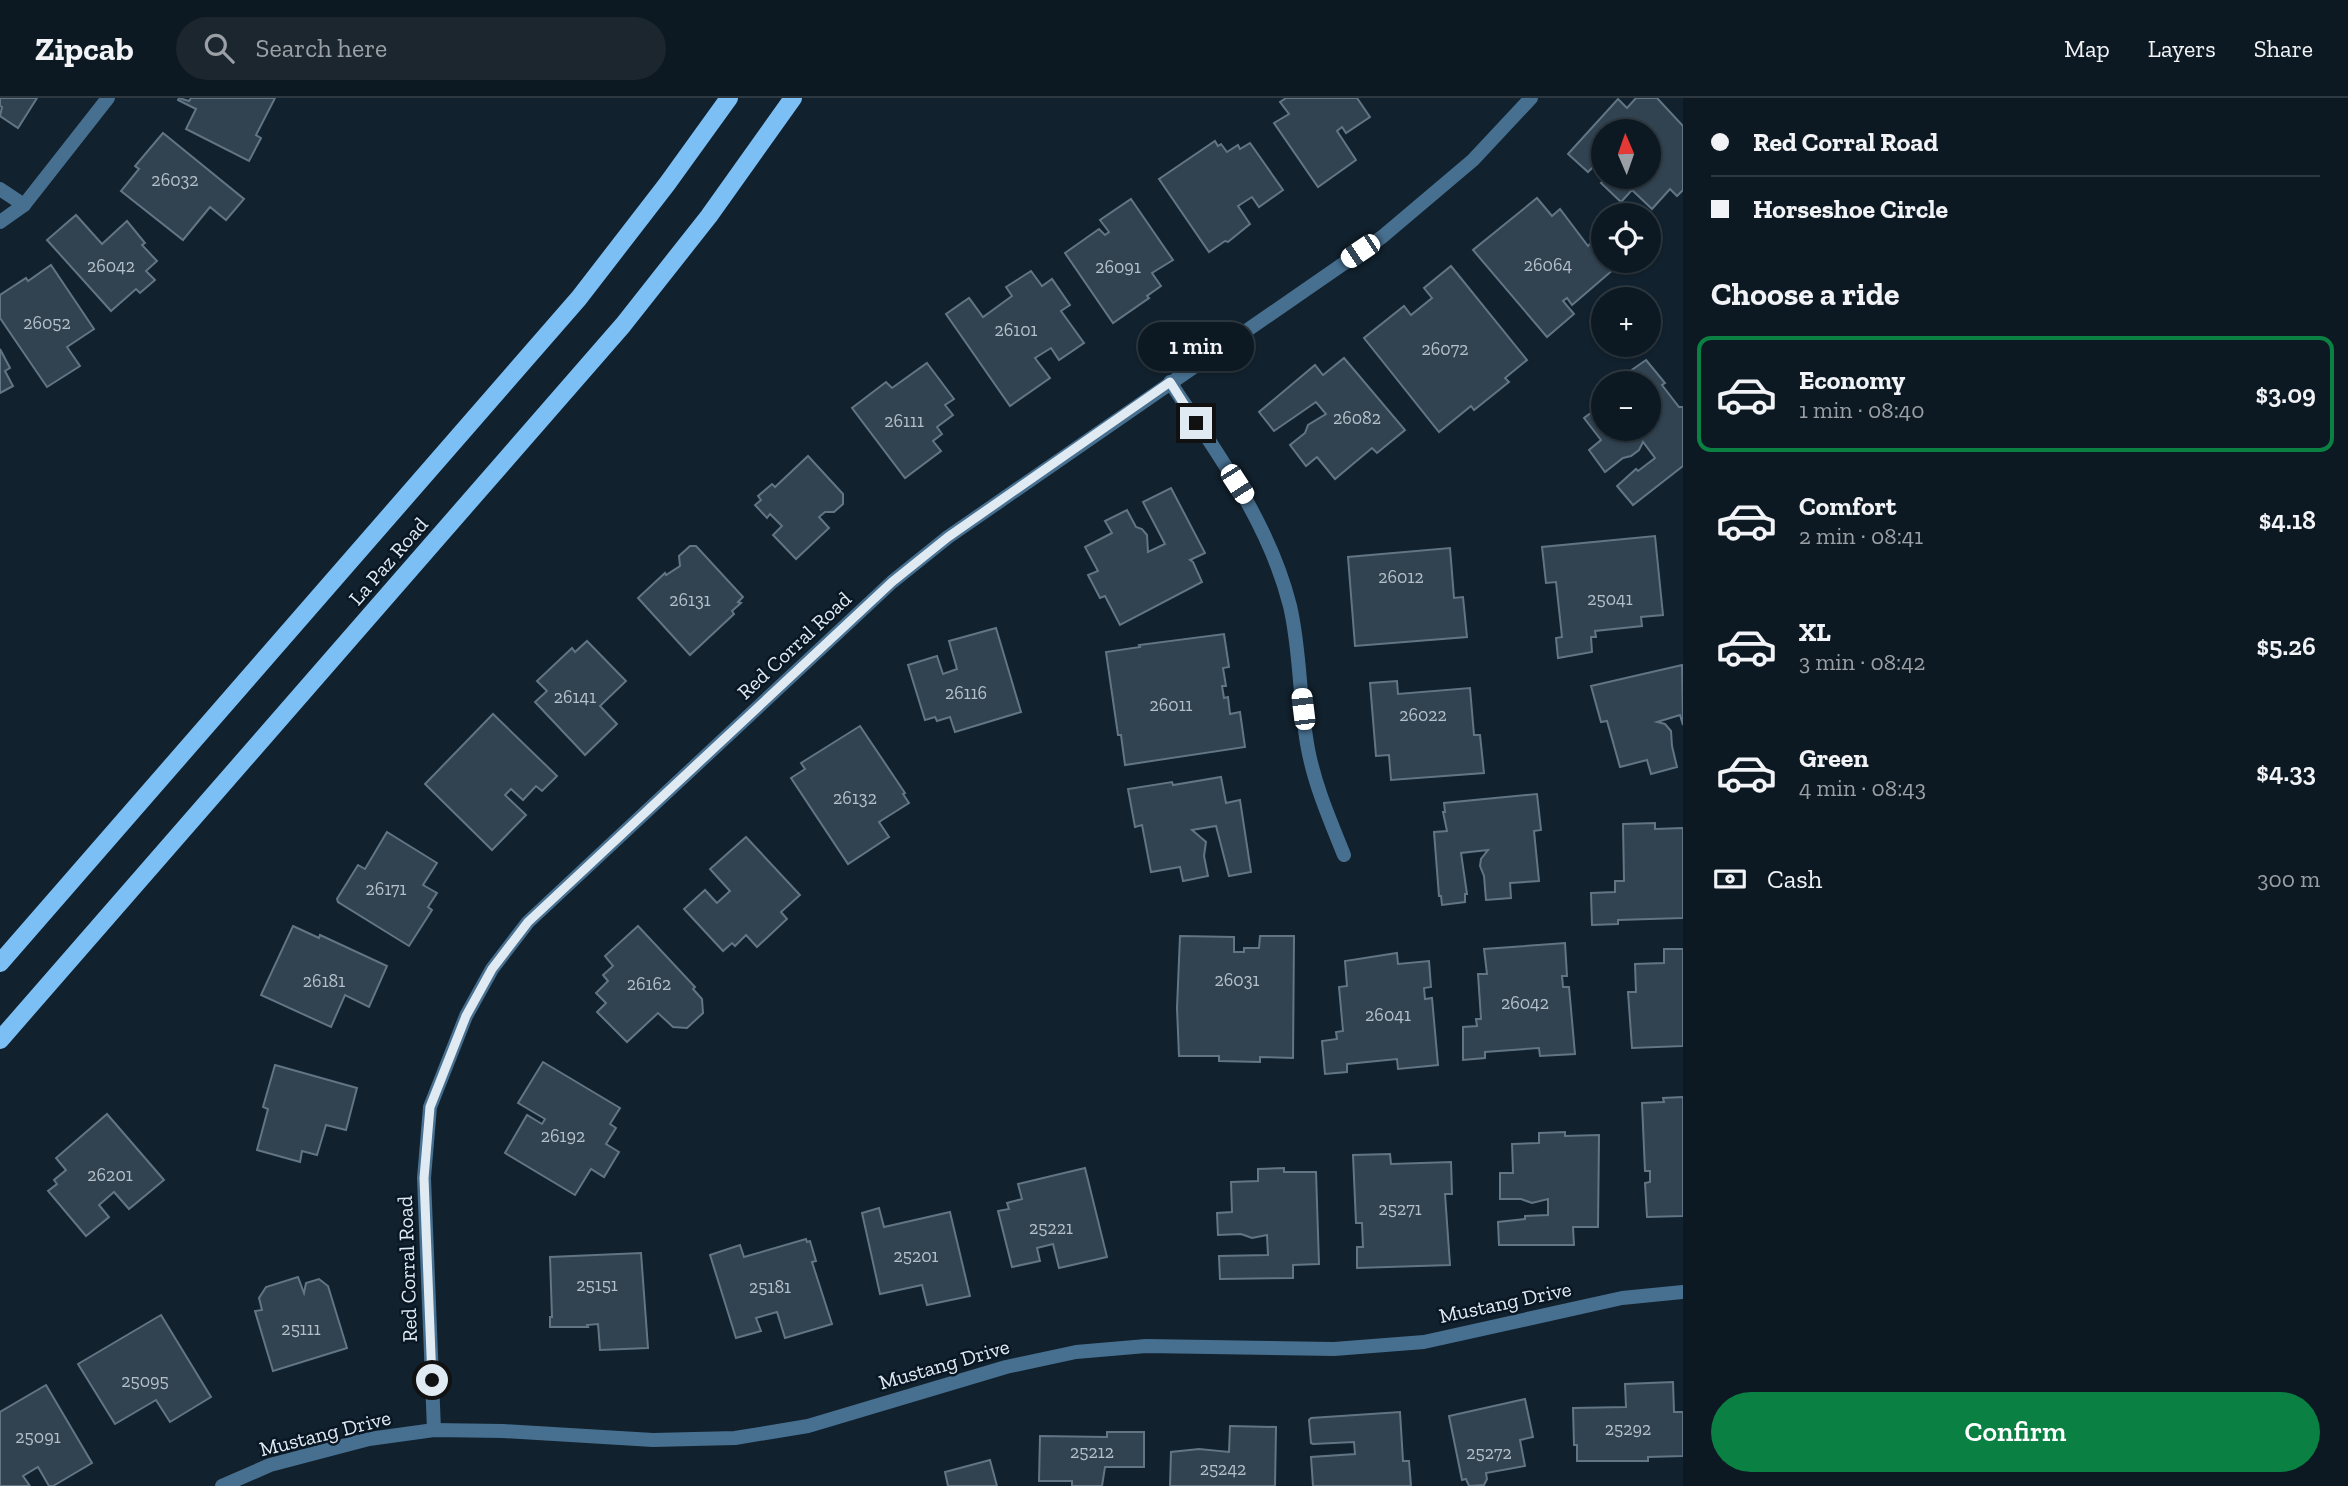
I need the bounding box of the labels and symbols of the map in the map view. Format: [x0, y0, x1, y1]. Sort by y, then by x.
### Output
north arrow [1591, 119, 1661, 189]
house number: 26032 [151, 169, 199, 191]
car [1337, 231, 1384, 271]
house number: 26064 [1524, 254, 1573, 276]
house number: 26042 [87, 255, 135, 277]
house number: 26091 [1095, 256, 1141, 278]
house number: 26052 [23, 312, 71, 334]
house number: 26101 [994, 319, 1038, 341]
callout: 1 min [1138, 322, 1254, 370]
house number: 26072 [1422, 338, 1468, 360]
route end [1180, 407, 1212, 439]
house number: 26082 [1333, 407, 1381, 429]
house number: 26111 [884, 410, 924, 432]
car [1217, 461, 1258, 507]
street label: La Paz Road [343, 512, 433, 610]
house number: 26012 [1378, 566, 1424, 588]
street label: Red Corral Road [732, 586, 856, 704]
house number: 25041 [1587, 588, 1633, 610]
house number: 26131 [669, 589, 711, 611]
house number: 26116 [945, 682, 987, 704]
house number: 26141 [554, 686, 596, 708]
car [1291, 687, 1316, 731]
house number: 26011 [1149, 694, 1193, 716]
house number: 26022 [1399, 704, 1447, 726]
house number: 26132 [833, 787, 877, 809]
house number: 26171 [366, 878, 406, 900]
house number: 26031 [1215, 969, 1260, 991]
house number: 26181 [303, 970, 345, 992]
house number: 26162 [627, 973, 671, 995]
house number: 26042 [1501, 992, 1549, 1014]
house number: 26041 [1365, 1004, 1411, 1026]
house number: 26192 [541, 1125, 585, 1147]
house number: 26201 [87, 1164, 133, 1186]
street label: Red Corral Road [392, 1195, 422, 1343]
house number: 25271 [1378, 1198, 1422, 1220]
house number: 25221 [1029, 1217, 1073, 1239]
house number: 25201 [893, 1245, 939, 1267]
house number: 25151 [576, 1274, 618, 1296]
house number: 25181 [749, 1276, 791, 1298]
street label: Mustang Drive [1436, 1276, 1574, 1328]
house number: 25111 [281, 1318, 321, 1340]
street label: Mustang Drive [876, 1333, 1012, 1395]
route start [416, 1364, 448, 1396]
house number: 25095 [121, 1370, 169, 1392]
street label: Mustang Drive [257, 1405, 394, 1461]
house number: 25292 [1605, 1418, 1651, 1440]
house number: 25091 [15, 1426, 61, 1448]
house number: 25212 [1070, 1441, 1114, 1463]
house number: 25272 [1466, 1442, 1512, 1464]
house number: 25242 [1200, 1458, 1246, 1480]

